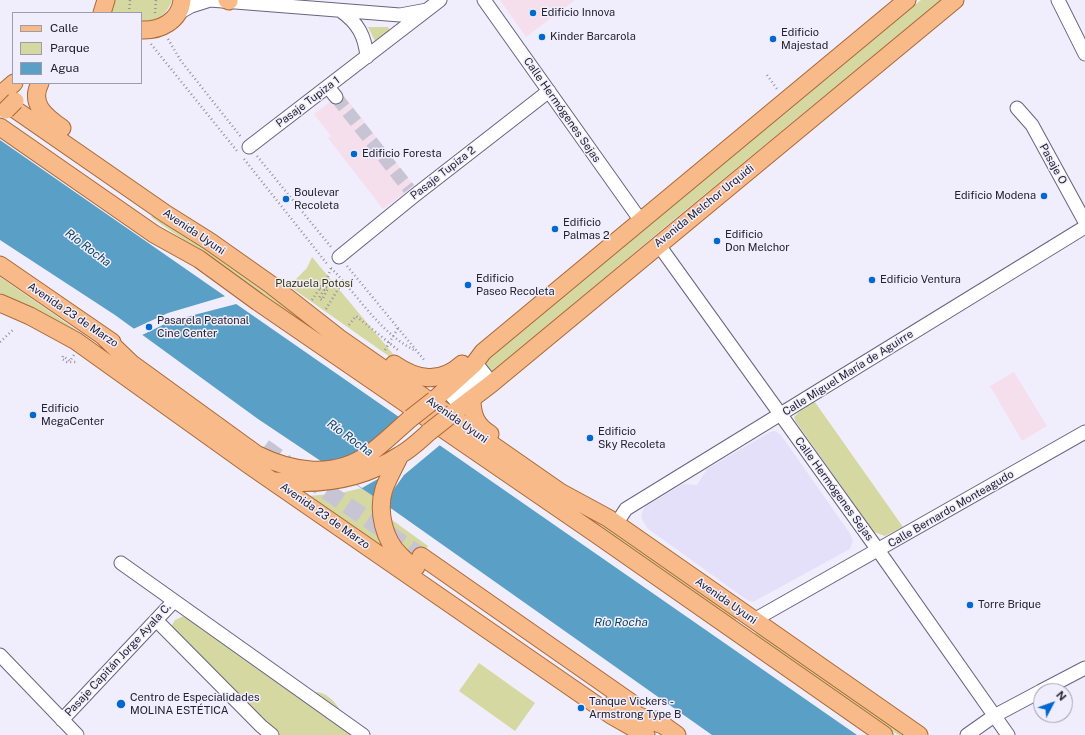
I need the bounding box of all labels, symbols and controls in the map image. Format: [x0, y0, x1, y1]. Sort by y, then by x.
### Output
place label: Edificio Innova [541, 6, 615, 20]
marker: Edificio Innova [528, 8, 538, 18]
legend [12, 12, 142, 84]
text: Calle [50, 21, 78, 35]
place label: Edificio Majestad [781, 26, 828, 52]
place label: Kinder Barcarola [550, 30, 636, 44]
marker: Kinder Barcarola [537, 32, 547, 42]
marker: Edificio Majestad [768, 34, 778, 44]
text: Parque [50, 41, 90, 55]
street label: Calle Hermógenes Sejas [521, 55, 603, 165]
text: Agua [50, 61, 79, 75]
street label: Pasaje Tupiza 1 [273, 74, 343, 130]
street label: Pasaje O [1036, 141, 1070, 187]
street label: Pasaje Tupiza 2 [408, 144, 478, 202]
place label: Edificio Foresta [362, 147, 441, 161]
marker: Edificio Foresta [349, 149, 359, 159]
street label: Avenida Melchor Urquidi [651, 162, 757, 250]
place label: Boulevar Recoleta [294, 186, 339, 212]
place label: Edificio Modena [954, 189, 1036, 203]
marker: Edificio Modena [1039, 191, 1049, 201]
marker: Boulevar Recoleta [281, 194, 291, 204]
street label: Avenida Uyuni [160, 206, 228, 258]
place label: Edificio Palmas 2 [563, 216, 610, 242]
marker: Edificio Palmas 2 [550, 224, 560, 234]
water label: Río Rocha [62, 226, 114, 270]
place label: Edificio Don Melchor [725, 228, 790, 254]
marker: Edificio Don Melchor [712, 236, 722, 246]
place label: Edificio Paseo Recoleta [476, 272, 555, 298]
place label: Edificio Ventura [880, 273, 961, 287]
marker: Edificio Ventura [867, 275, 877, 285]
park label: Plazuela Potosí [275, 277, 353, 291]
street label: Avenida 23 de Marzo [25, 280, 121, 350]
marker: Edificio Paseo Recoleta [463, 280, 473, 290]
place label: Pasarela Peatonal Cine Center [157, 314, 249, 340]
marker: Pasarela Peatonal Cine Center [144, 322, 154, 332]
street label: Calle Miguel María de Aguirre [780, 327, 916, 419]
street label: Avenida Uyuni [424, 394, 490, 446]
place label: Edificio MegaCenter [41, 402, 104, 428]
marker: Edificio MegaCenter [28, 410, 38, 420]
water label: Río Rocha [324, 416, 376, 460]
place label: Edificio Sky Recoleta [598, 425, 665, 451]
marker: Edificio Sky Recoleta [585, 433, 595, 443]
street label: Calle Hermógenes Sejas [792, 435, 876, 543]
street label: Calle Bernardo Monteagudo [886, 468, 1016, 550]
street label: Avenida 23 de Marzo [278, 480, 372, 552]
street label: Avenida Uyuni [693, 575, 759, 627]
place label: Torre Brique [978, 598, 1041, 612]
marker: Torre Brique [965, 600, 975, 610]
street label: Pasaje Capitán Jorge Ayala C. [62, 601, 174, 719]
water label: Río Rocha [594, 615, 648, 629]
north arrow [1033, 683, 1073, 723]
text: N [1054, 689, 1069, 703]
place label: Centro de Especialidades MOLINA ESTÉTICA [130, 691, 259, 717]
place label: Tanque Vickers - Armstrong Type B [589, 695, 681, 721]
marker: Centro de Especialidades MOLINA ESTÉTICA [115, 698, 127, 710]
marker: Tanque Vickers - Armstrong Type B [576, 703, 586, 713]

